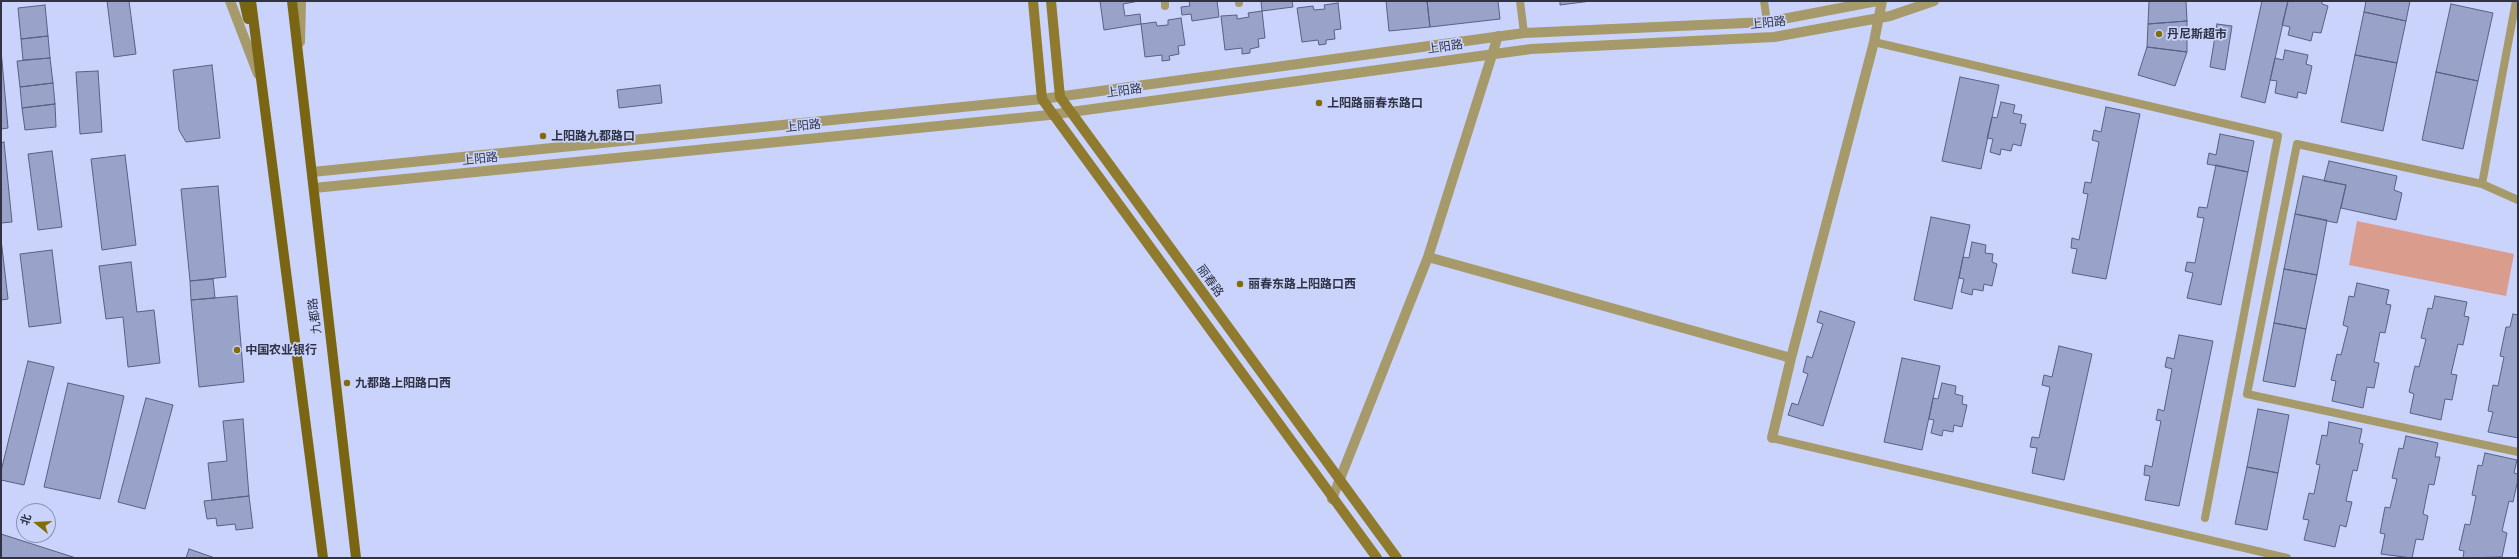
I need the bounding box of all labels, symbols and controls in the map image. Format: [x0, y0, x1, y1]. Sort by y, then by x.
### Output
street label: 上阳路 [1749, 14, 1787, 32]
place label: 丹尼斯超市 [2167, 27, 2227, 41]
marker: 丹尼斯超市 [2154, 29, 2164, 39]
street label: 上阳路 [1426, 37, 1464, 57]
street label: 上阳路 [1105, 81, 1143, 101]
place label: 上阳路丽春东路口 [1327, 96, 1423, 110]
marker: 上阳路丽春东路口 [1314, 98, 1324, 108]
street label: 上阳路 [784, 117, 822, 135]
place label: 上阳路九都路口 [551, 129, 635, 143]
marker: 上阳路九都路口 [538, 131, 548, 141]
street label: 上阳路 [461, 150, 499, 168]
street label: 丽春路 [1194, 262, 1226, 300]
place label: 丽春东路上阳路口西 [1248, 277, 1356, 291]
marker: 丽春东路上阳路口西 [1235, 279, 1245, 289]
street label: 九都路 [306, 297, 324, 335]
place label: 中国农业银行 [245, 343, 317, 357]
marker: 中国农业银行 [232, 345, 242, 355]
place label: 九都路上阳路口西 [355, 376, 451, 390]
marker: 九都路上阳路口西 [342, 378, 352, 388]
north arrow [16, 503, 56, 543]
text: 北 [17, 512, 34, 527]

